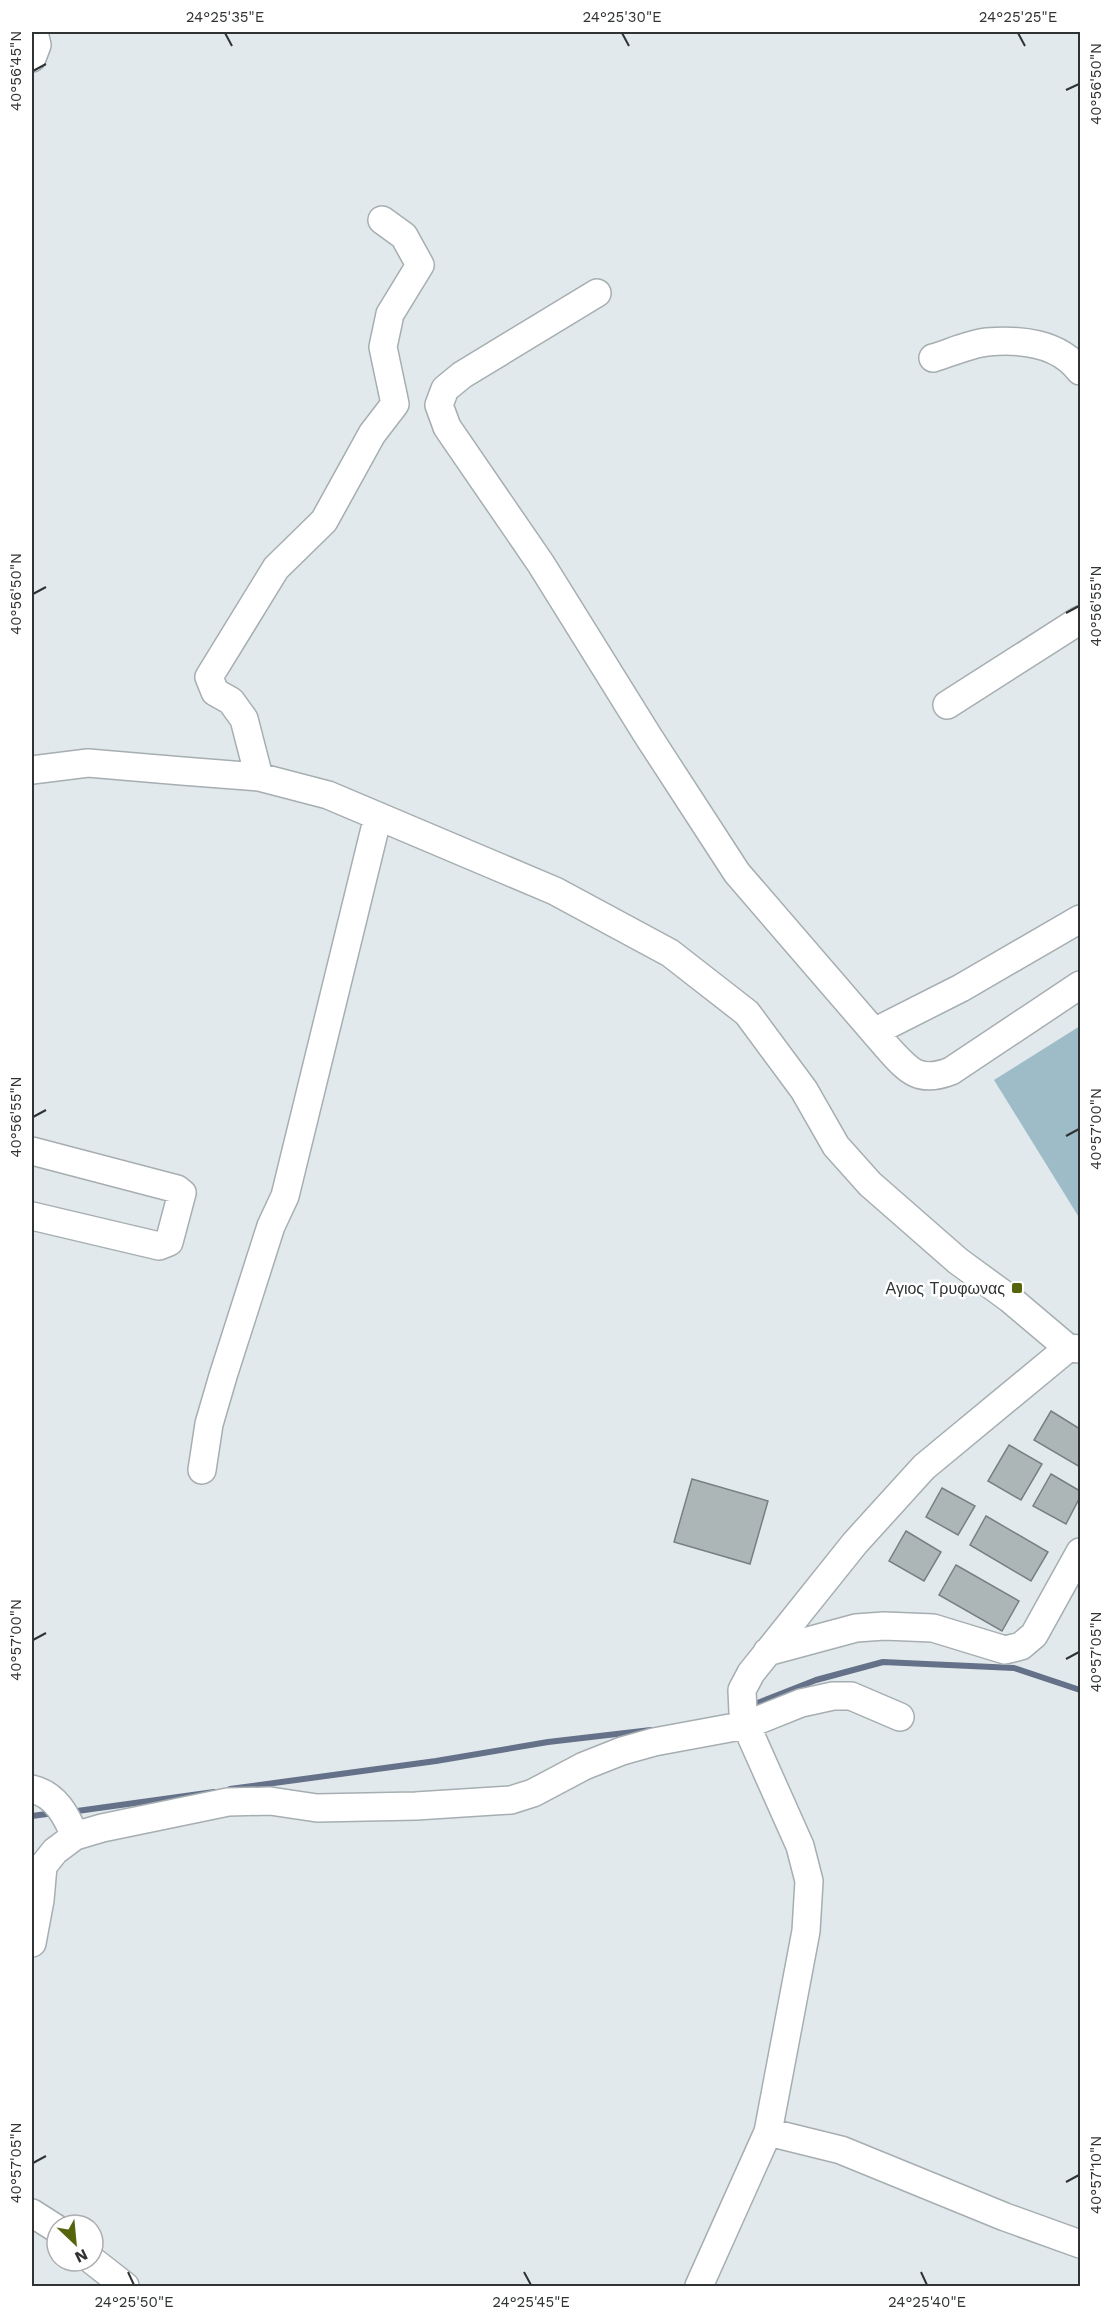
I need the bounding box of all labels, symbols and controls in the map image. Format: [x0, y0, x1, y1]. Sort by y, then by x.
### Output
text: 24°25'35"E [186, 8, 264, 26]
text: 24°25'30"E [582, 8, 662, 26]
text: 24°25'25"E [979, 8, 1057, 26]
text: 40°56'45"N [7, 31, 25, 111]
text: 40°56'50"N [1087, 43, 1105, 125]
text: 40°56'50"N [7, 553, 25, 635]
text: 40°56'55"N [1087, 565, 1105, 647]
text: 40°56'55"N [7, 1076, 25, 1158]
text: 40°57'00"N [1087, 1088, 1105, 1170]
place label: Αγιος Τρυφωνας [886, 1279, 1005, 1298]
marker: Αγιος Τρυφωνας [1010, 1281, 1024, 1295]
text: 40°57'00"N [7, 1599, 25, 1681]
text: 40°57'05"N [1087, 1611, 1105, 1693]
text: 40°57'05"N [7, 2122, 25, 2204]
text: 40°57'10"N [1087, 2136, 1105, 2214]
north arrow [45, 2213, 105, 2273]
text: N [72, 2245, 91, 2267]
text: 24°25'50"E [94, 2293, 174, 2311]
text: 24°25'45"E [492, 2293, 570, 2311]
text: 24°25'40"E [888, 2293, 966, 2311]

